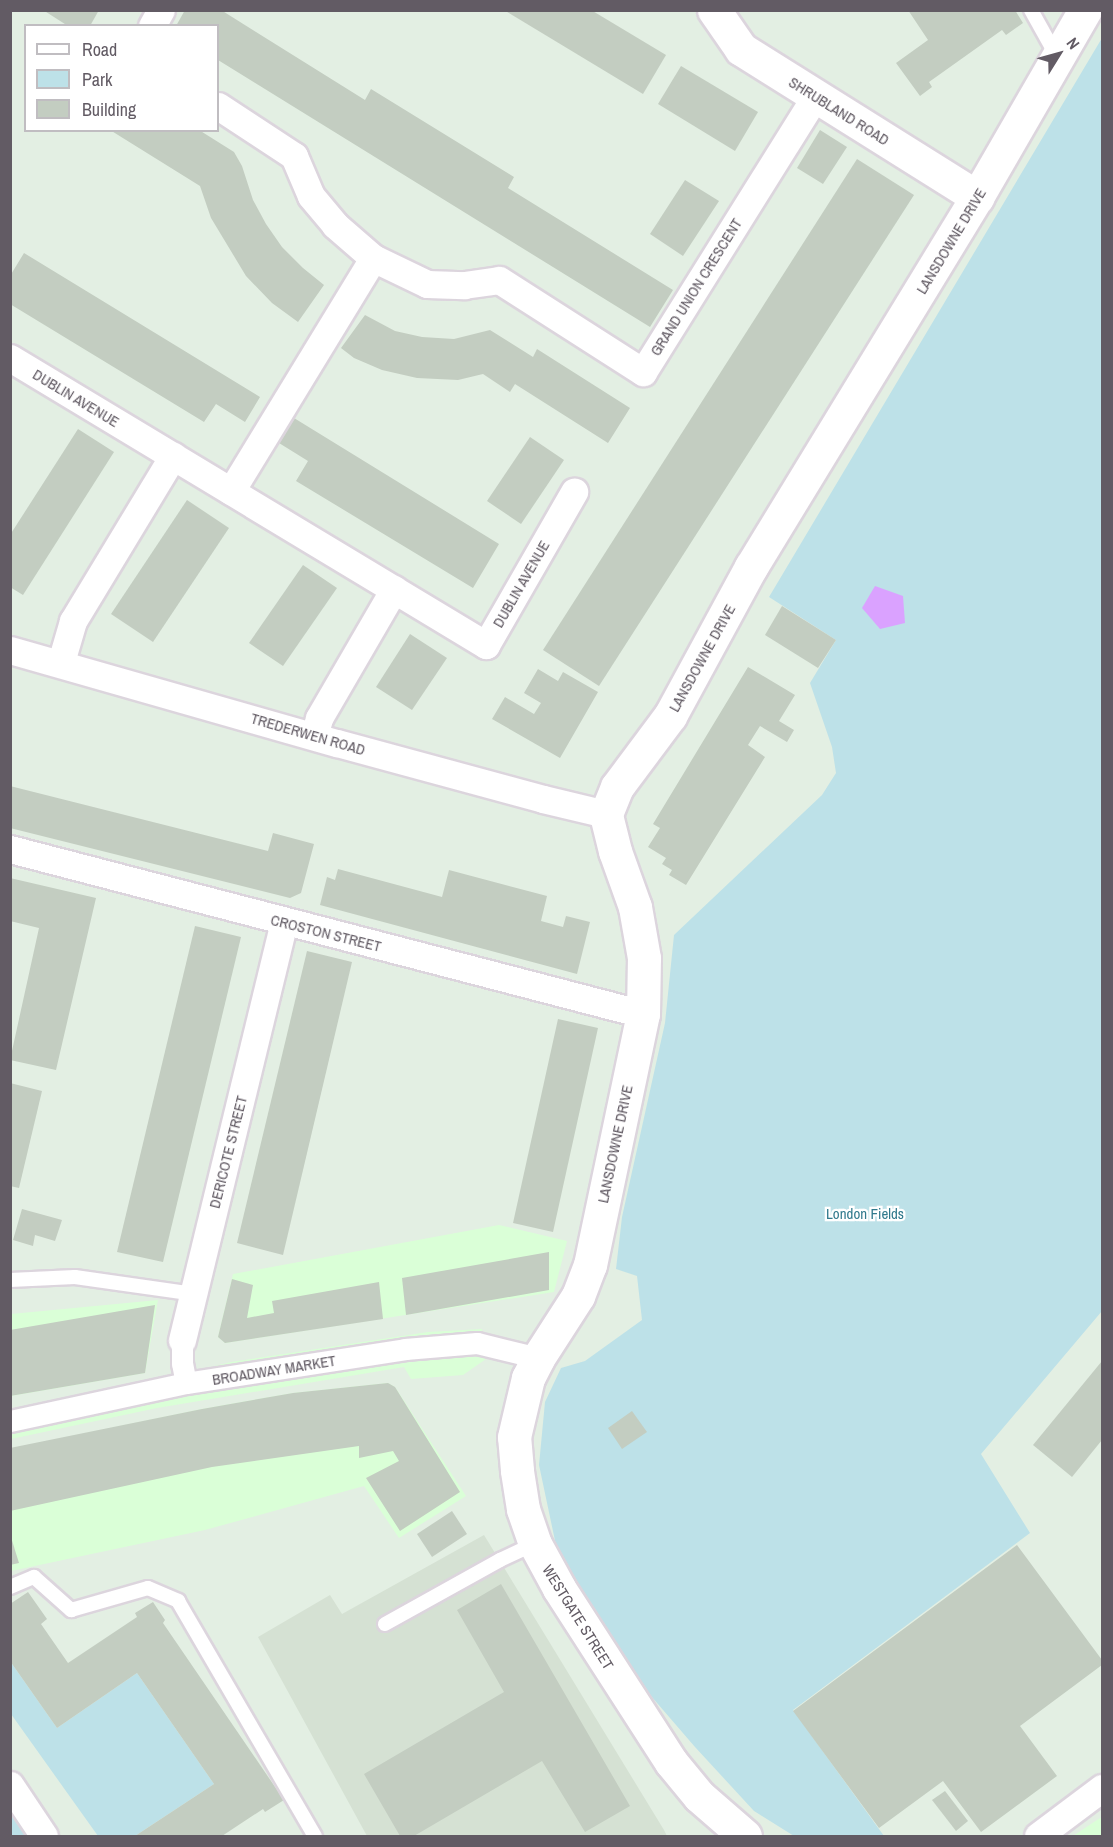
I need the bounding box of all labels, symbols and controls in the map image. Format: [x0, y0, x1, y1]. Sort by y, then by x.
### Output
legend [24, 24, 219, 132]
north arrow [1029, 24, 1089, 84]
text: N [1062, 33, 1085, 54]
text: Road [82, 37, 117, 62]
text: Park [82, 67, 112, 92]
street label: SHRUBLAND ROAD [786, 73, 892, 149]
text: Building [82, 97, 136, 122]
street label: LANSDOWNE DRIVE [912, 185, 990, 297]
street label: GRAND UNION CRESCENT [646, 215, 746, 359]
street label: DUBLIN AVENUE [29, 365, 123, 431]
street label: DUBLIN AVENUE [489, 537, 553, 631]
street label: LANSDOWNE DRIVE [665, 601, 739, 715]
street label: TREDERWEN ROAD [249, 709, 367, 759]
street label: CROSTON STREET [269, 911, 383, 955]
street label: LANSDOWNE DRIVE [594, 1083, 636, 1205]
street label: DERICOTE STREET [205, 1094, 251, 1210]
park label: London Fields [826, 1205, 904, 1223]
street label: BROADWAY MARKET [211, 1351, 337, 1389]
street label: WESTGATE STREET [539, 1561, 617, 1673]

